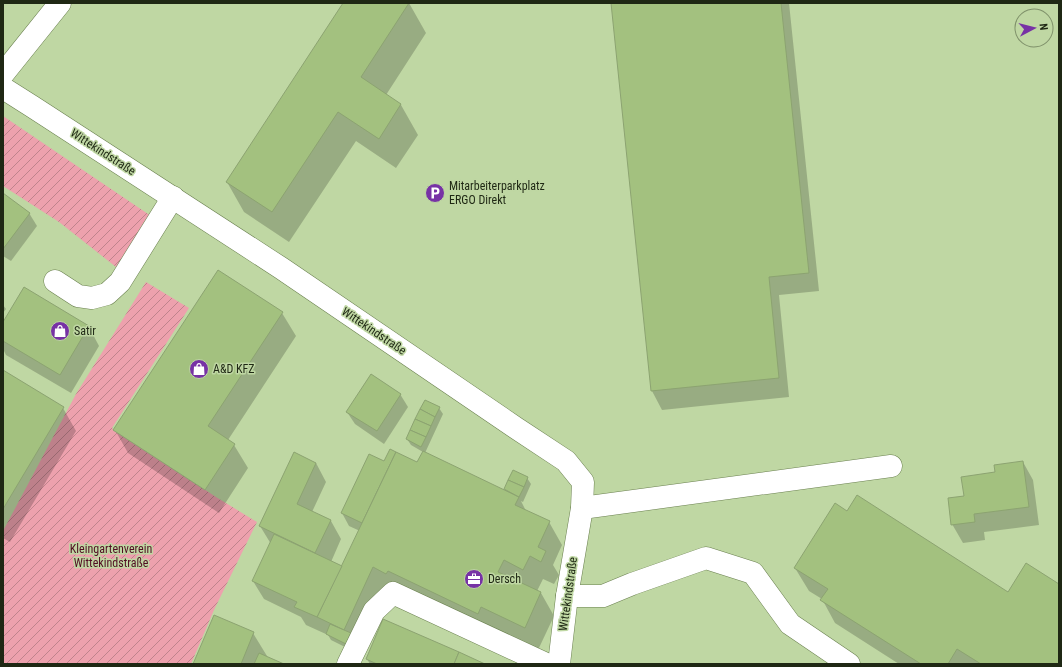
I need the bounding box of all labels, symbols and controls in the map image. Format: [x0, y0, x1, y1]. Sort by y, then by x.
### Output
north arrow [1014, 8, 1054, 48]
text: N [1037, 23, 1050, 31]
street label: Wittekindstraße [68, 126, 138, 178]
place label: Mitarbeiterparkplatz ERGO Direkt [449, 179, 545, 207]
parking icon: Mitarbeiterparkplatz ERGO Direkt [424, 182, 446, 204]
street label: Wittekindstraße [339, 304, 409, 358]
shop icon: Satir [49, 320, 71, 342]
place label: Satir [74, 324, 96, 338]
shop icon: A&D KFZ [188, 358, 210, 380]
place label: A&D KFZ [213, 362, 255, 376]
park label: Kleingartenverein Wittekindstraße [70, 542, 152, 570]
street label: Wittekindstraße [556, 556, 580, 632]
office icon: Dersch [463, 568, 485, 590]
place label: Dersch [488, 572, 521, 586]

